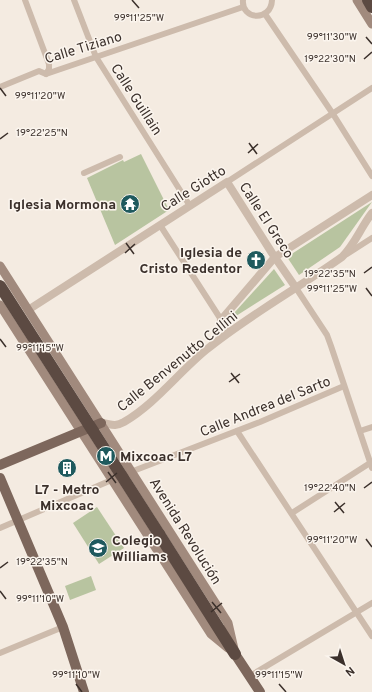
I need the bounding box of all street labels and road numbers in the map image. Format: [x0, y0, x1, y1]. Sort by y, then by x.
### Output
street label: Calle Tiziano [43, 29, 124, 68]
street label: Calle Guillain [106, 61, 165, 139]
street label: Calle Giotto [158, 162, 230, 216]
street label: Calle El Greco [235, 180, 297, 262]
street label: Calle Benvenutto Cellini [114, 308, 242, 416]
street label: Calle Andrea del Sarto [198, 373, 334, 441]
street label: Avenida Revolución [145, 475, 224, 588]

